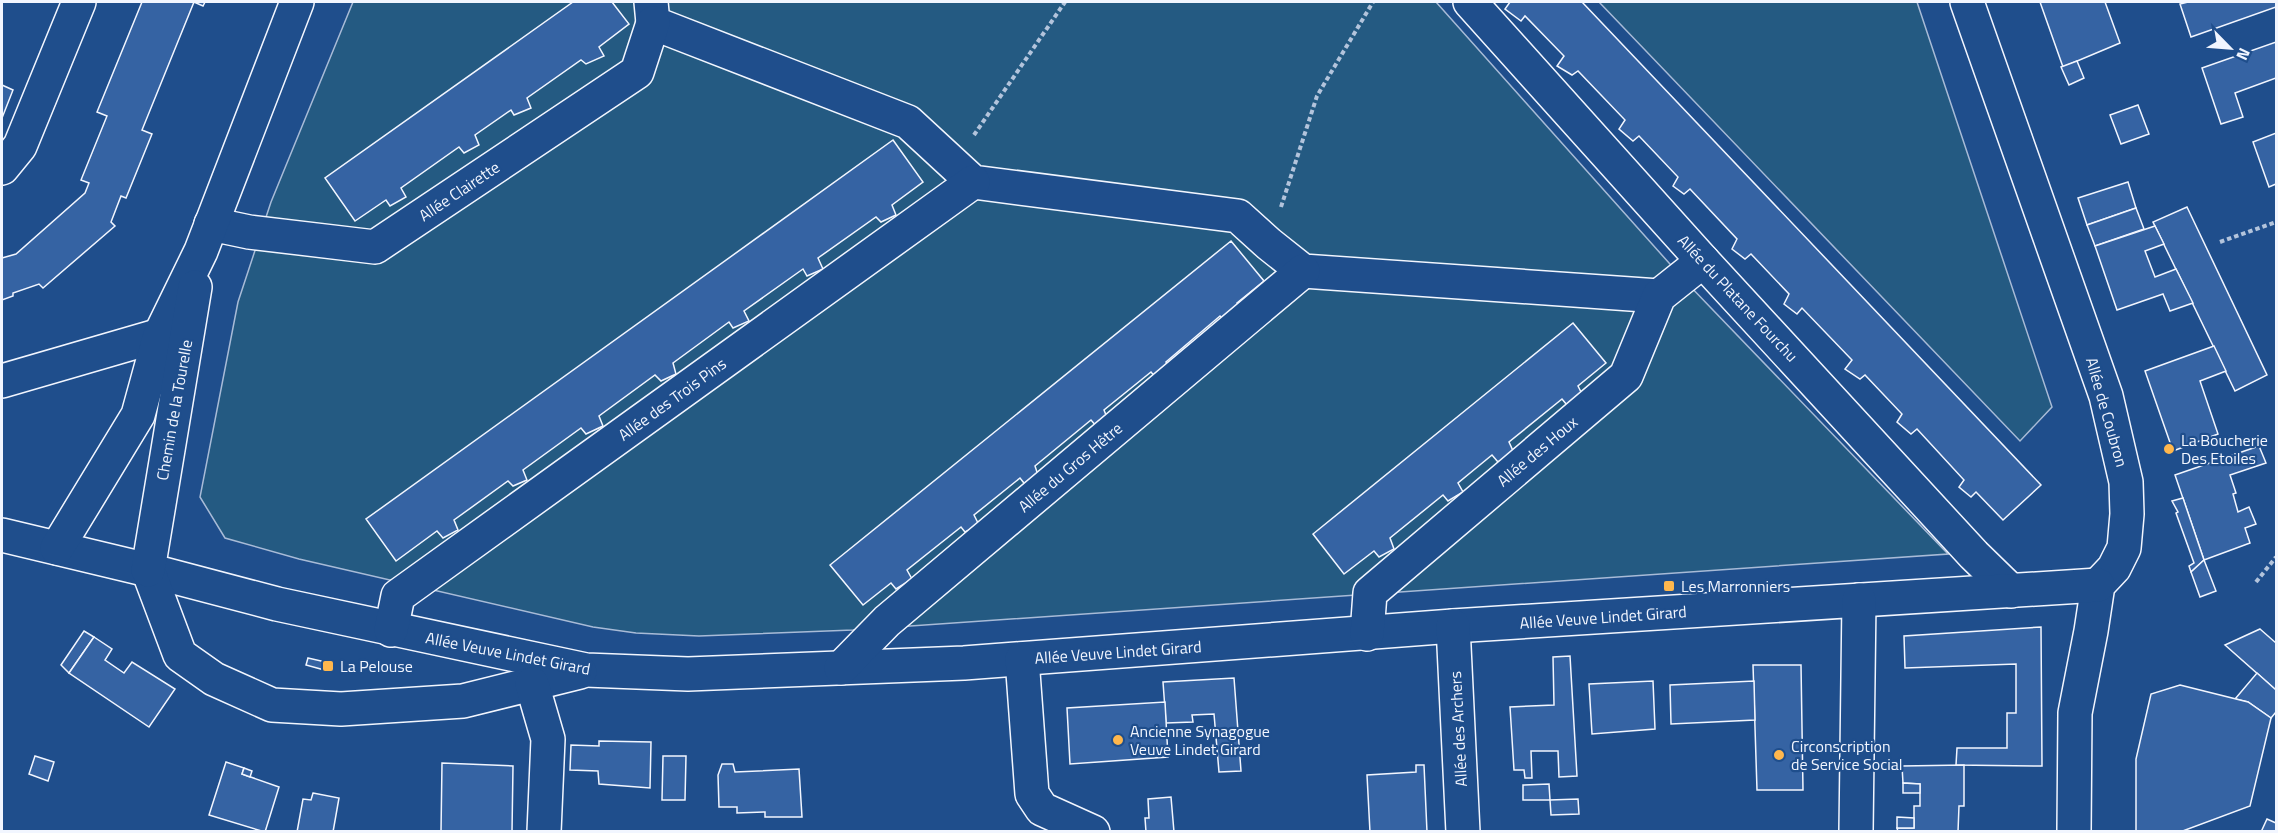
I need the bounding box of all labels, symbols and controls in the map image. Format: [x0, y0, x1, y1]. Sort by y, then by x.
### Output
north arrow [2200, 18, 2260, 78]
text: N [2230, 44, 2257, 64]
street label: Allée Clairette [414, 155, 504, 227]
street label: Allée du Platane Fourchu [1672, 229, 1804, 367]
street label: Chemin de la Tourelle [150, 338, 198, 482]
street label: Allée des Trois Pins [613, 352, 731, 446]
street label: Allée de Coubron [2080, 354, 2134, 470]
street label: Allée des Houx [1491, 410, 1583, 492]
street label: Allée du Gros Hêtre [1013, 416, 1127, 518]
place label: La Boucherie Des Etoiles [2181, 428, 2268, 470]
marker: La Boucherie Des Etoiles [2162, 442, 2176, 456]
place label: Les Marronniers [1681, 574, 1790, 598]
marker: Les Marronniers [1662, 579, 1676, 593]
street label: Allée Veuve Lindet Girard [1519, 599, 1687, 635]
street label: Allée Veuve Lindet Girard [424, 625, 592, 681]
street label: Allée Veuve Lindet Girard [1034, 634, 1202, 670]
place label: La Pelouse [340, 654, 413, 678]
marker: La Pelouse [321, 659, 335, 673]
street label: Allée des Archers [1443, 671, 1473, 787]
place label: Ancienne Synagogue Veuve Lindet Girard [1130, 719, 1270, 761]
marker: Ancienne Synagogue Veuve Lindet Girard [1111, 733, 1125, 747]
place label: Circonscription de Service Social [1791, 734, 1902, 776]
marker: Circonscription de Service Social [1772, 748, 1786, 762]

